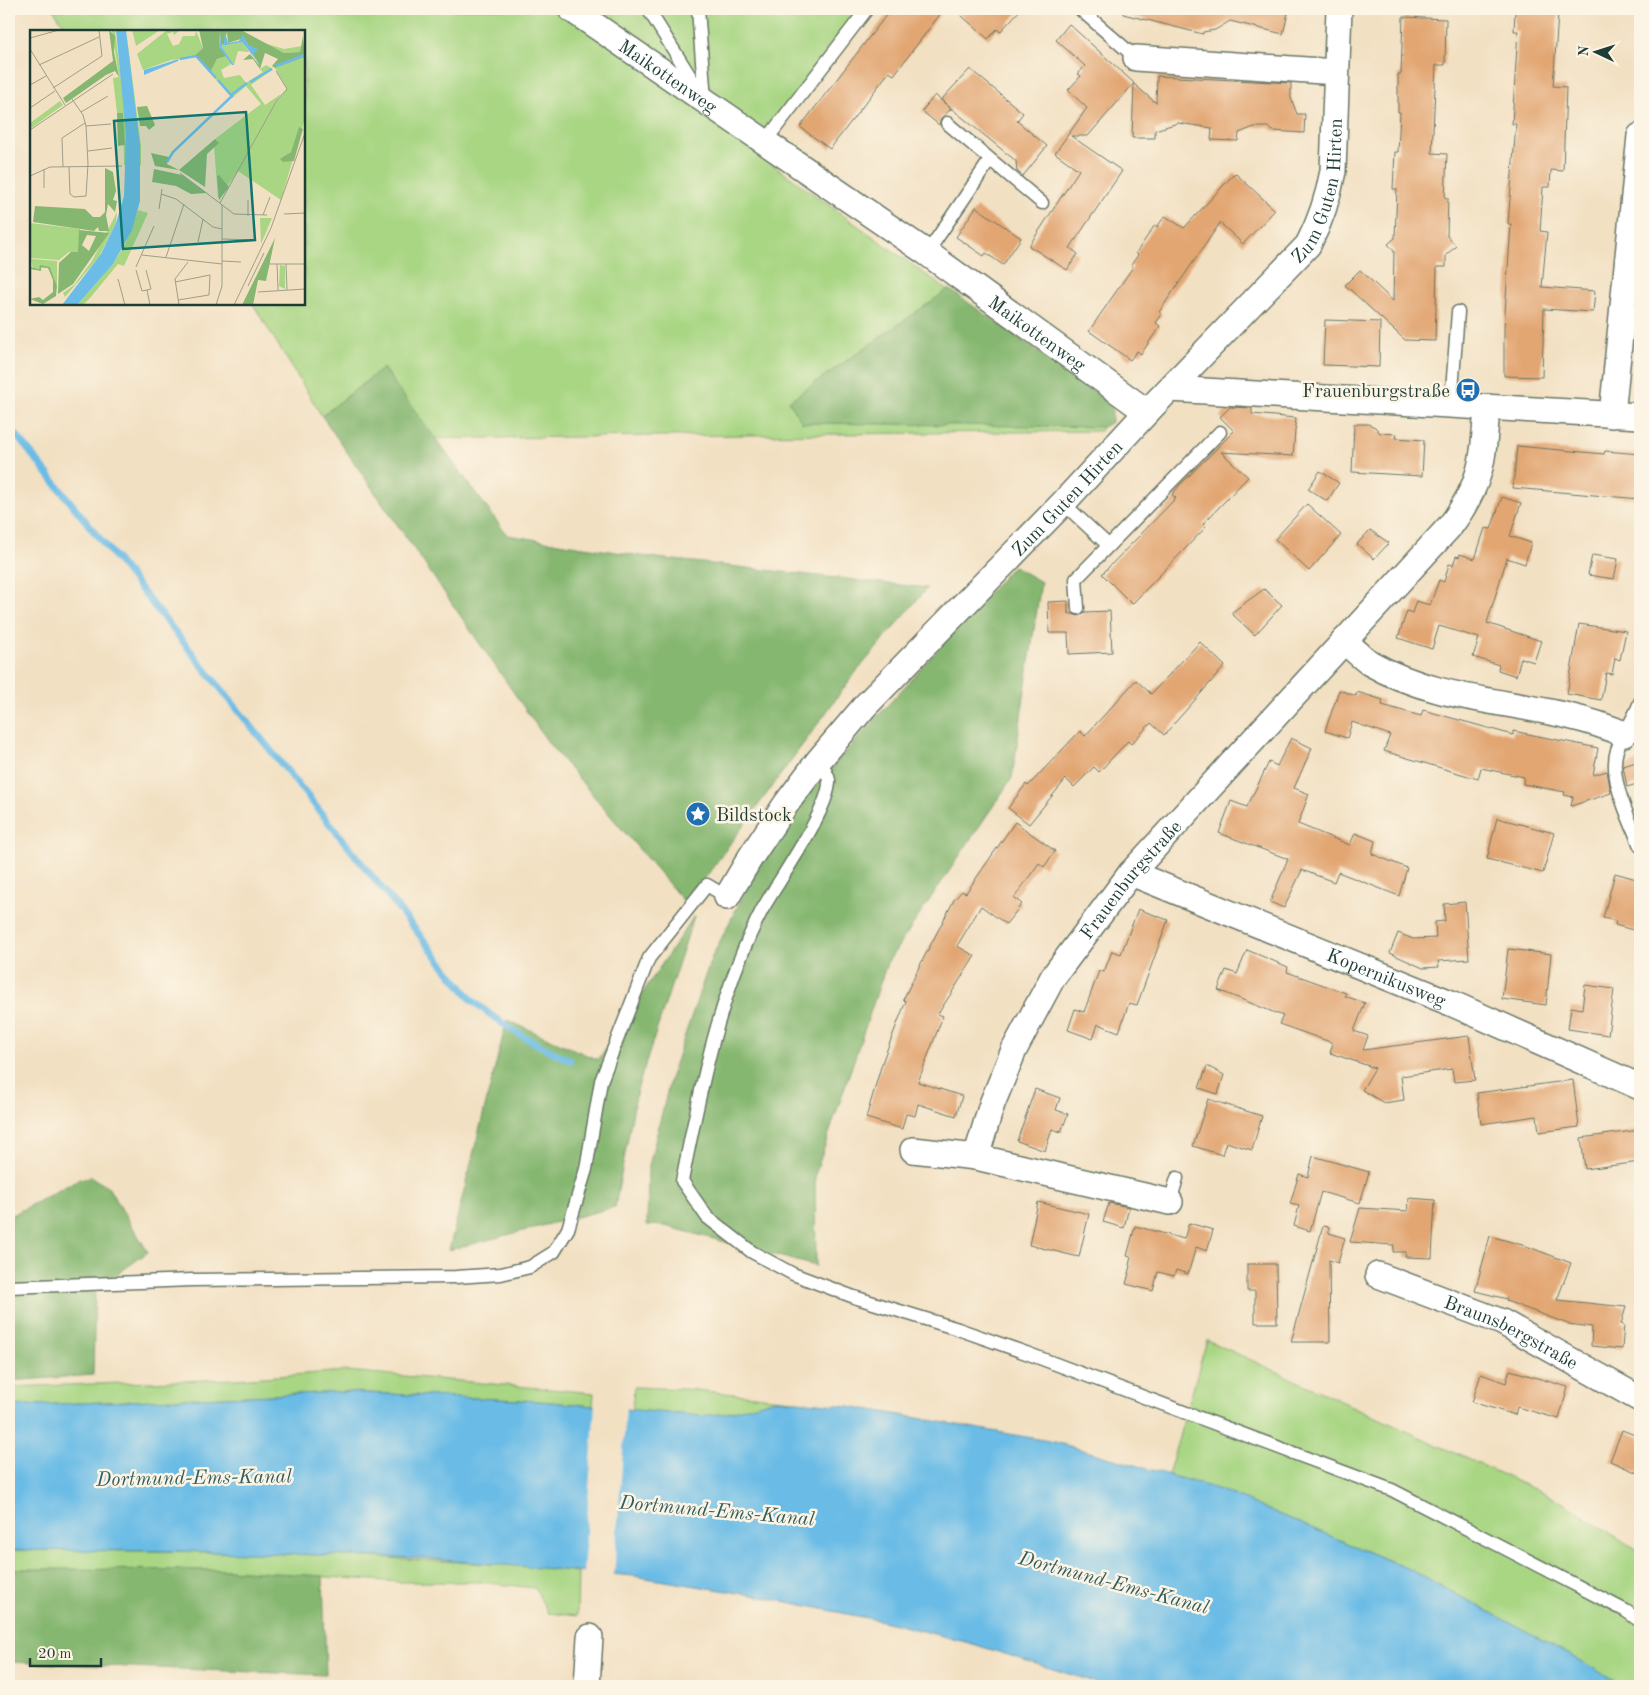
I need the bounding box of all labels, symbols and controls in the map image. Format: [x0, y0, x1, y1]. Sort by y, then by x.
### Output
north arrow [1572, 28, 1622, 78]
inset map [30, 30, 305, 305]
street label: Maikottenweg [614, 37, 720, 119]
text: N [1577, 45, 1591, 57]
street label: Zum Guten Hirten [1289, 118, 1347, 268]
street label: Maikottenweg [984, 294, 1089, 377]
bus stop icon: Frauenburgstraße [1455, 377, 1481, 403]
place label: Frauenburgstraße [1302, 383, 1450, 402]
street label: Zum Guten Hirten [1010, 438, 1127, 561]
place icon: Bildstock [685, 801, 711, 827]
place label: Bildstock [716, 807, 792, 826]
street label: Frauenburgstraße [1078, 818, 1186, 944]
street label: Kopernikusweg [1323, 947, 1449, 1012]
street label: Braunsbergstraße [1441, 1294, 1580, 1374]
water label: Dortmund-Ems-Kanal [95, 1467, 292, 1491]
water label: Dortmund-Ems-Kanal [617, 1493, 815, 1531]
water label: Dortmund-Ems-Kanal [1015, 1549, 1211, 1619]
scale bar [30, 1635, 101, 1667]
text: 20 m [38, 1647, 72, 1662]

